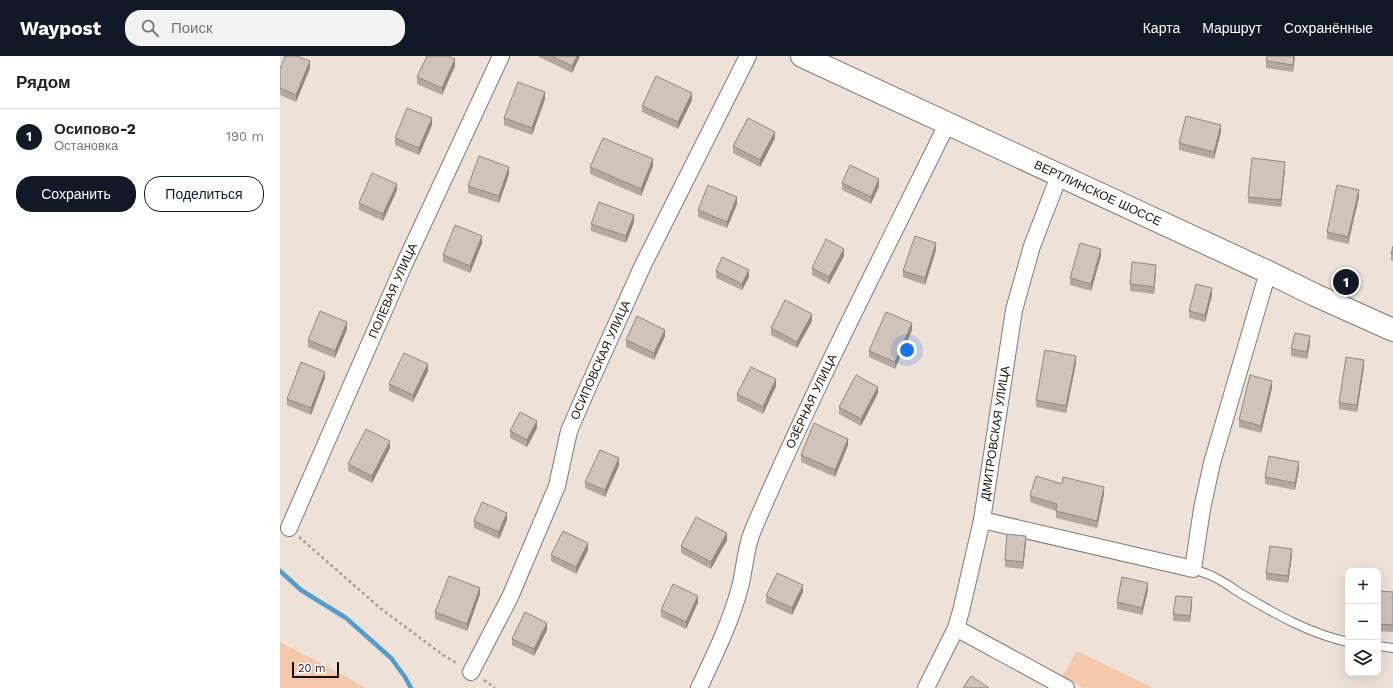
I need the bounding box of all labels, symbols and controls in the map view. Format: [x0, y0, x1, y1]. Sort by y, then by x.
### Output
search box [125, 10, 405, 46]
text: Waypost [20, 17, 101, 40]
icon: search [139, 17, 161, 39]
text: Поиск [171, 19, 213, 37]
text: Карта [1143, 20, 1180, 36]
text: Маршрут [1202, 20, 1262, 36]
text: Сохранённые [1284, 20, 1373, 36]
text: Рядом [16, 72, 71, 92]
text: Осипово-2 [54, 120, 136, 138]
text: 1 [26, 129, 32, 144]
text: 190 m [226, 129, 264, 144]
text: Остановка [54, 138, 118, 153]
street label: ВЕРТЛИНСКОЕ ШОССЕ [1032, 158, 1164, 229]
button: Сохранить [16, 176, 136, 212]
button: Поделиться [144, 176, 264, 212]
street label: ПОЛЕВАЯ УЛИЦА [366, 241, 420, 341]
pin: 1 [1333, 267, 1359, 297]
street label: ОСИПОВСКАЯ УЛИЦА [568, 298, 633, 422]
your location [897, 340, 917, 360]
street label: ОЗЁРНАЯ УЛИЦА [783, 352, 840, 451]
street label: ДМИТРОВСКАЯ УЛИЦА [978, 365, 1012, 501]
map controls [1345, 568, 1381, 676]
button: + [1345, 568, 1381, 604]
button: − [1345, 604, 1381, 640]
button: layers [1345, 640, 1381, 676]
scale bar [292, 660, 339, 679]
text: 20 m [298, 662, 326, 675]

